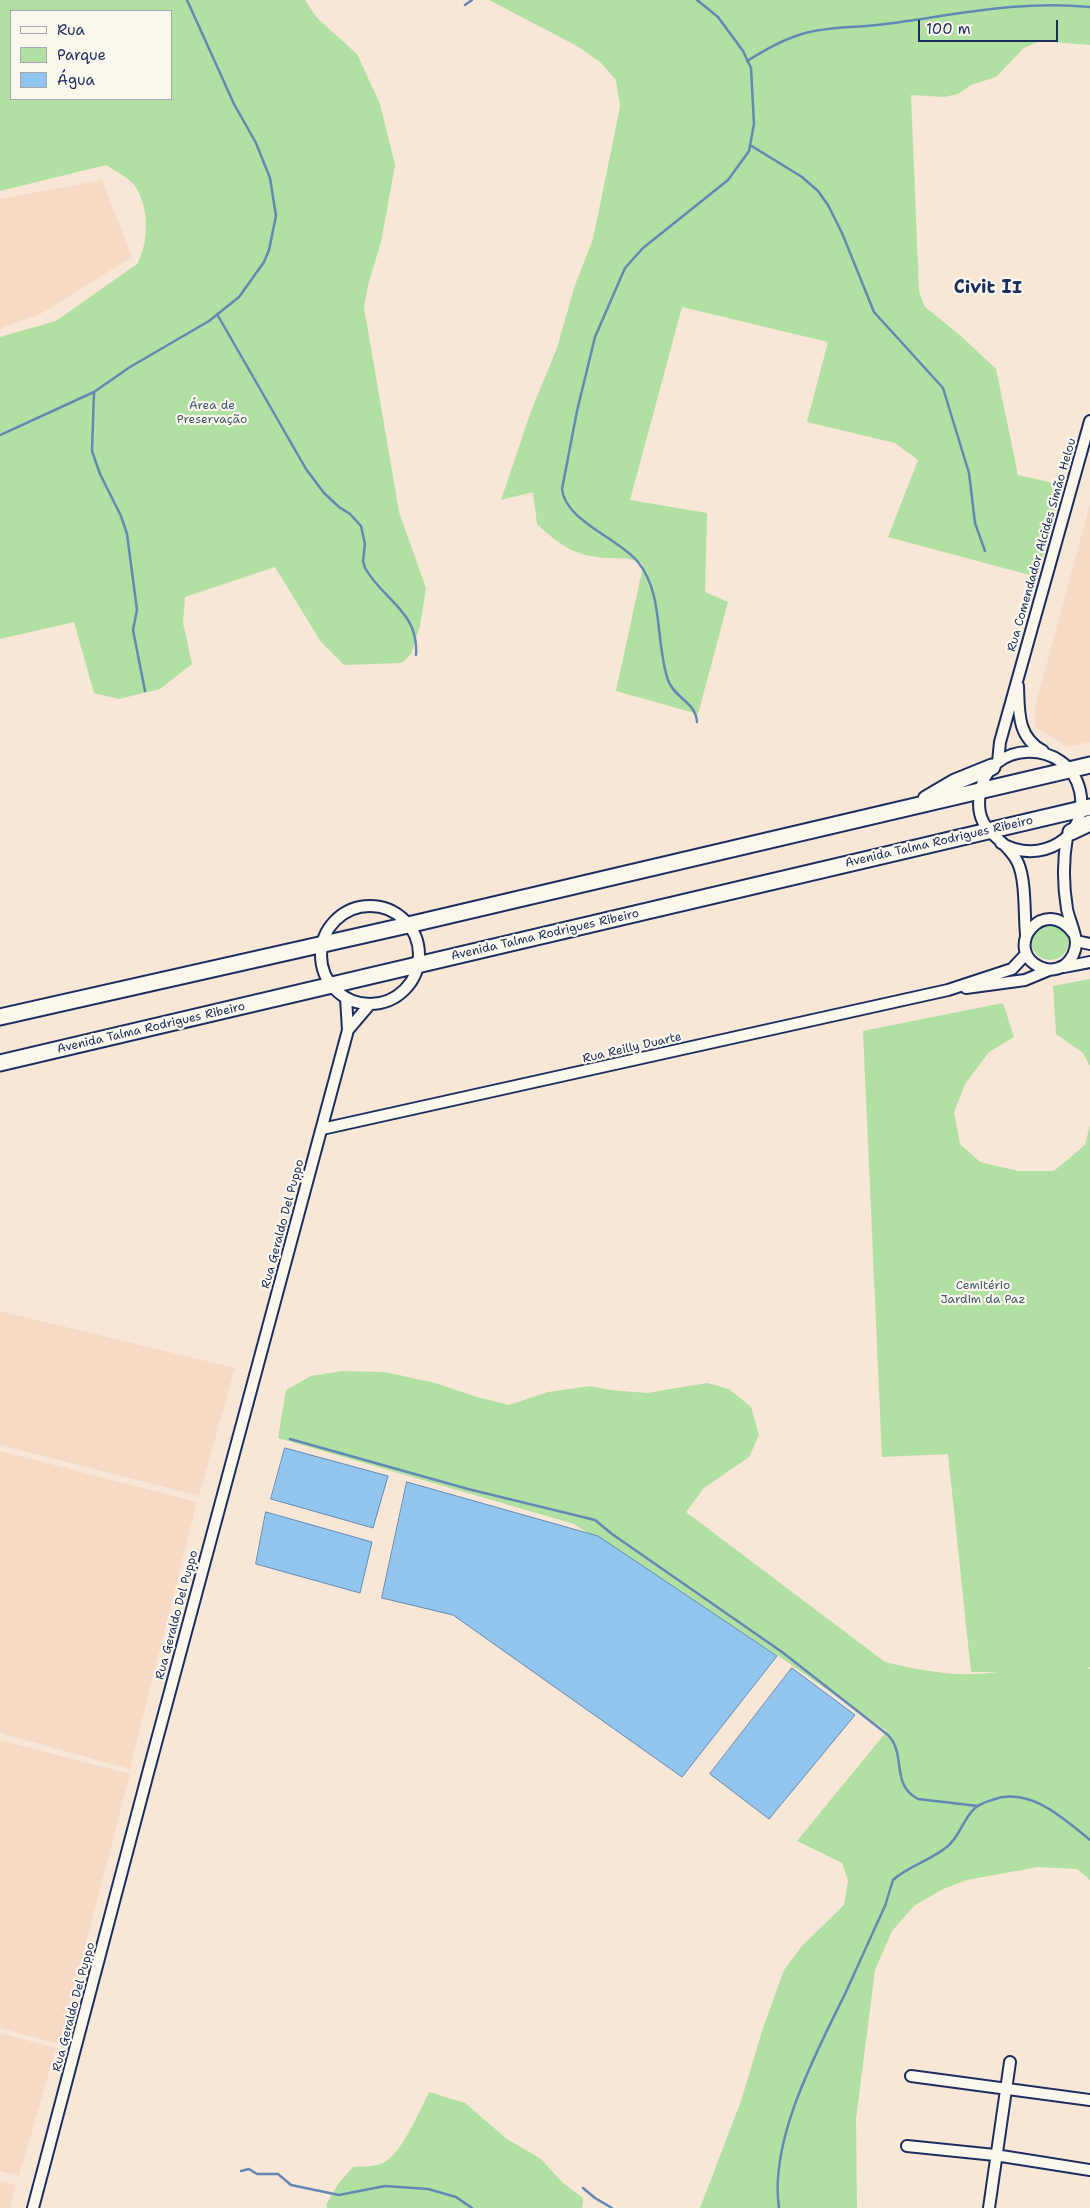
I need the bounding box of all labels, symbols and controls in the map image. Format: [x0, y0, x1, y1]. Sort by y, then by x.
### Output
legend [10, 10, 172, 100]
scale bar [920, 10, 1060, 42]
text: 100 m [926, 19, 971, 39]
text: Rua [57, 20, 85, 40]
text: Parque [57, 45, 106, 65]
text: Água [57, 70, 95, 90]
district label: Civit II [954, 277, 1022, 299]
park label: Área de Preservação [177, 399, 247, 427]
street label: Rua Comendador Alcides Simão Helou [1005, 437, 1079, 653]
street label: Avenida Talma Rodrigues Ribeiro [844, 813, 1034, 871]
street label: Avenida Talma Rodrigues Ribeiro [450, 906, 640, 964]
street label: Avenida Talma Rodrigues Ribeiro [56, 999, 246, 1057]
street label: Rua Reilly Duarte [581, 1030, 683, 1066]
street label: Rua Geraldo Del Puppo [259, 1158, 307, 1290]
park label: Cemitério Jardim da Paz [941, 1279, 1025, 1307]
street label: Rua Geraldo Del Puppo [153, 1549, 201, 1681]
street label: Rua Geraldo Del Puppo [50, 1941, 98, 2073]

